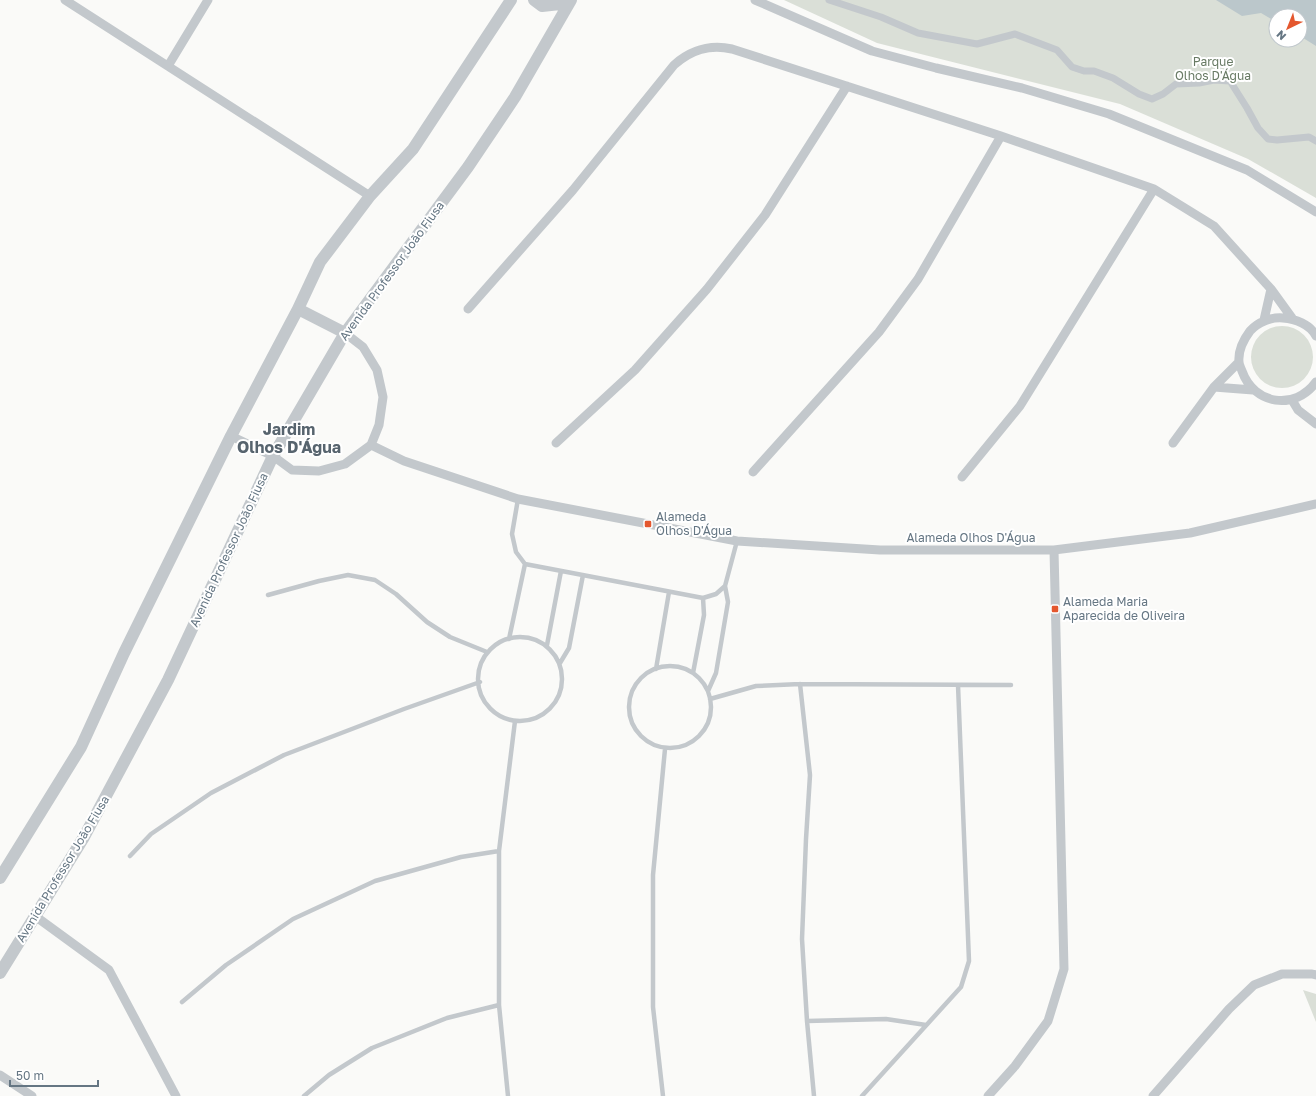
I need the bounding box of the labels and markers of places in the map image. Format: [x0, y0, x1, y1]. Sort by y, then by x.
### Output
place label: Alameda Olhos D'Água [656, 509, 732, 538]
marker: Alameda Olhos D'Água [643, 519, 653, 529]
place label: Alameda Maria Aparecida de Oliveira [1063, 594, 1185, 623]
marker: Alameda Maria Aparecida de Oliveira [1050, 604, 1060, 614]

